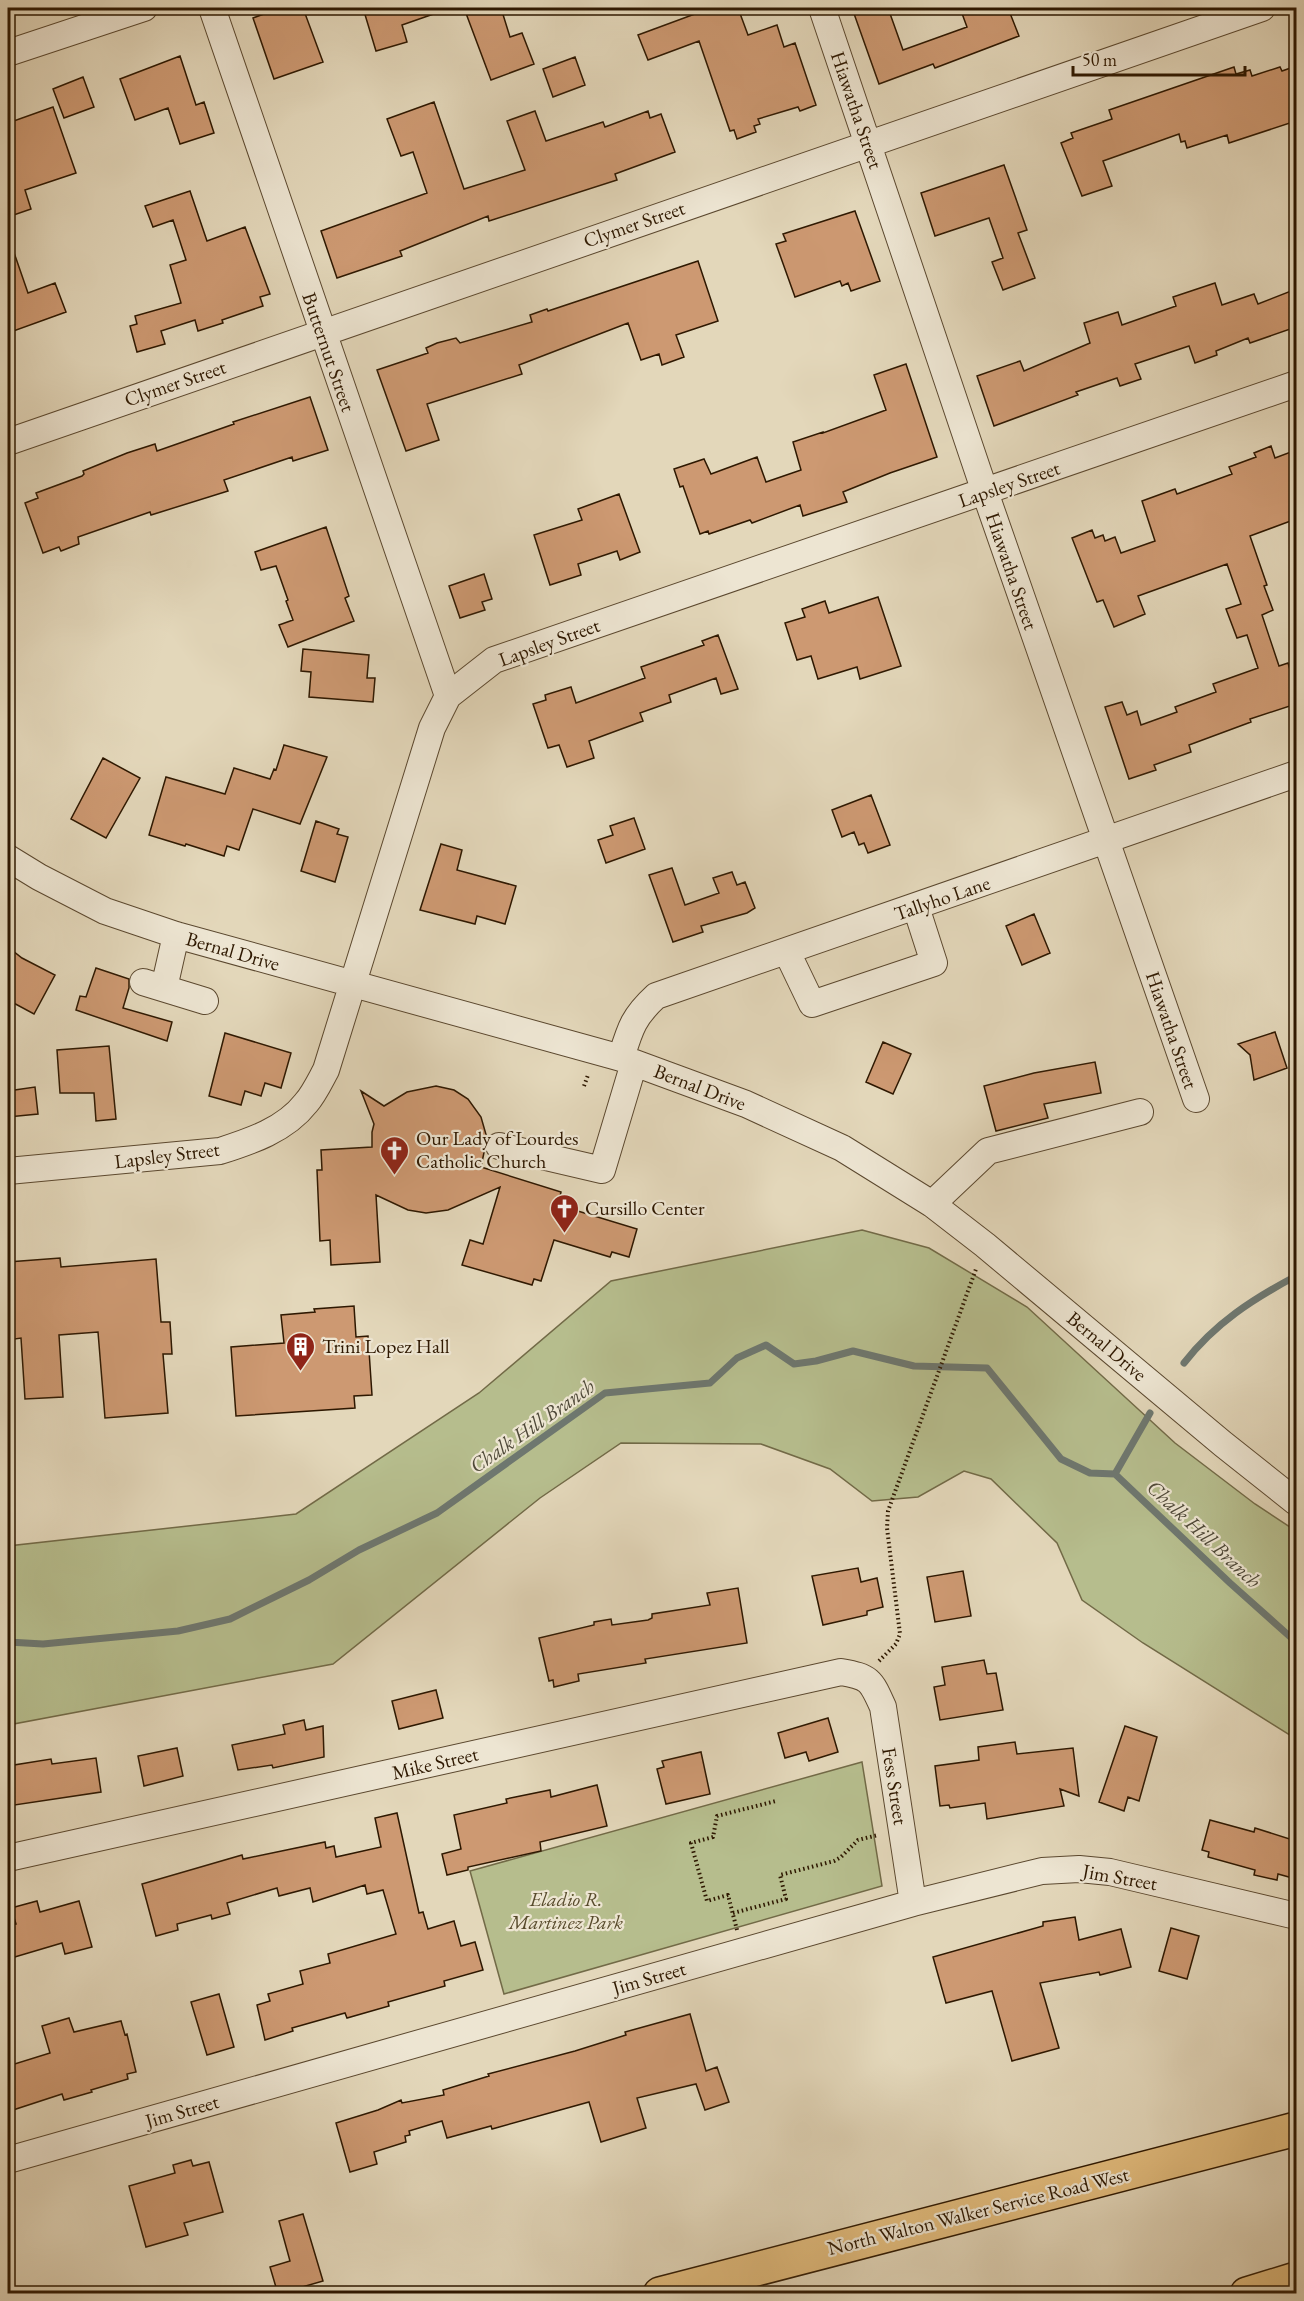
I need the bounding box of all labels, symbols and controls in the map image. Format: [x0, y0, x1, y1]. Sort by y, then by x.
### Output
scale bar [1073, 39, 1246, 77]
street label: Hiawatha Street [825, 48, 889, 173]
text: 50 m [1082, 48, 1117, 71]
street label: Clymer Street [580, 194, 689, 254]
street label: Butternut Street [296, 289, 362, 416]
street label: Clymer Street [121, 353, 230, 413]
street label: Lapsley Street [955, 454, 1064, 514]
street label: Hiawatha Street [980, 509, 1044, 634]
street label: Lapsley Street [495, 611, 604, 672]
street label: Tallyho Lane [891, 869, 994, 927]
street label: Bernal Drive [183, 925, 283, 977]
street label: Hiawatha Street [1140, 968, 1204, 1093]
street label: Bernal Drive [650, 1058, 750, 1116]
place label: Our Lady of Lourdes Catholic Church [416, 1125, 578, 1174]
church icon: Our Lady of Lourdes Catholic Church [379, 1134, 411, 1176]
street label: Lapsley Street [113, 1136, 222, 1174]
church icon: Cursillo Center [548, 1192, 580, 1234]
place label: Cursillo Center [585, 1195, 705, 1221]
street label: Bernal Drive [1062, 1305, 1152, 1387]
building icon: Trini Lopez Hall [285, 1330, 317, 1372]
place label: Trini Lopez Hall [322, 1333, 450, 1359]
water label: Chalk Hill Branch [464, 1372, 600, 1479]
water label: Chalk Hill Branch [1142, 1474, 1267, 1594]
street label: Mike Street [389, 1740, 482, 1786]
street label: Fess Street [876, 1745, 914, 1827]
street label: Jim Street [1079, 1857, 1160, 1896]
park label: Eladio R. Martinez Park [508, 1886, 623, 1935]
street label: Jim Street [607, 1955, 689, 2001]
street label: Jim Street [140, 2088, 222, 2134]
street label: North Walton Walker Service Road West [825, 2161, 1132, 2261]

